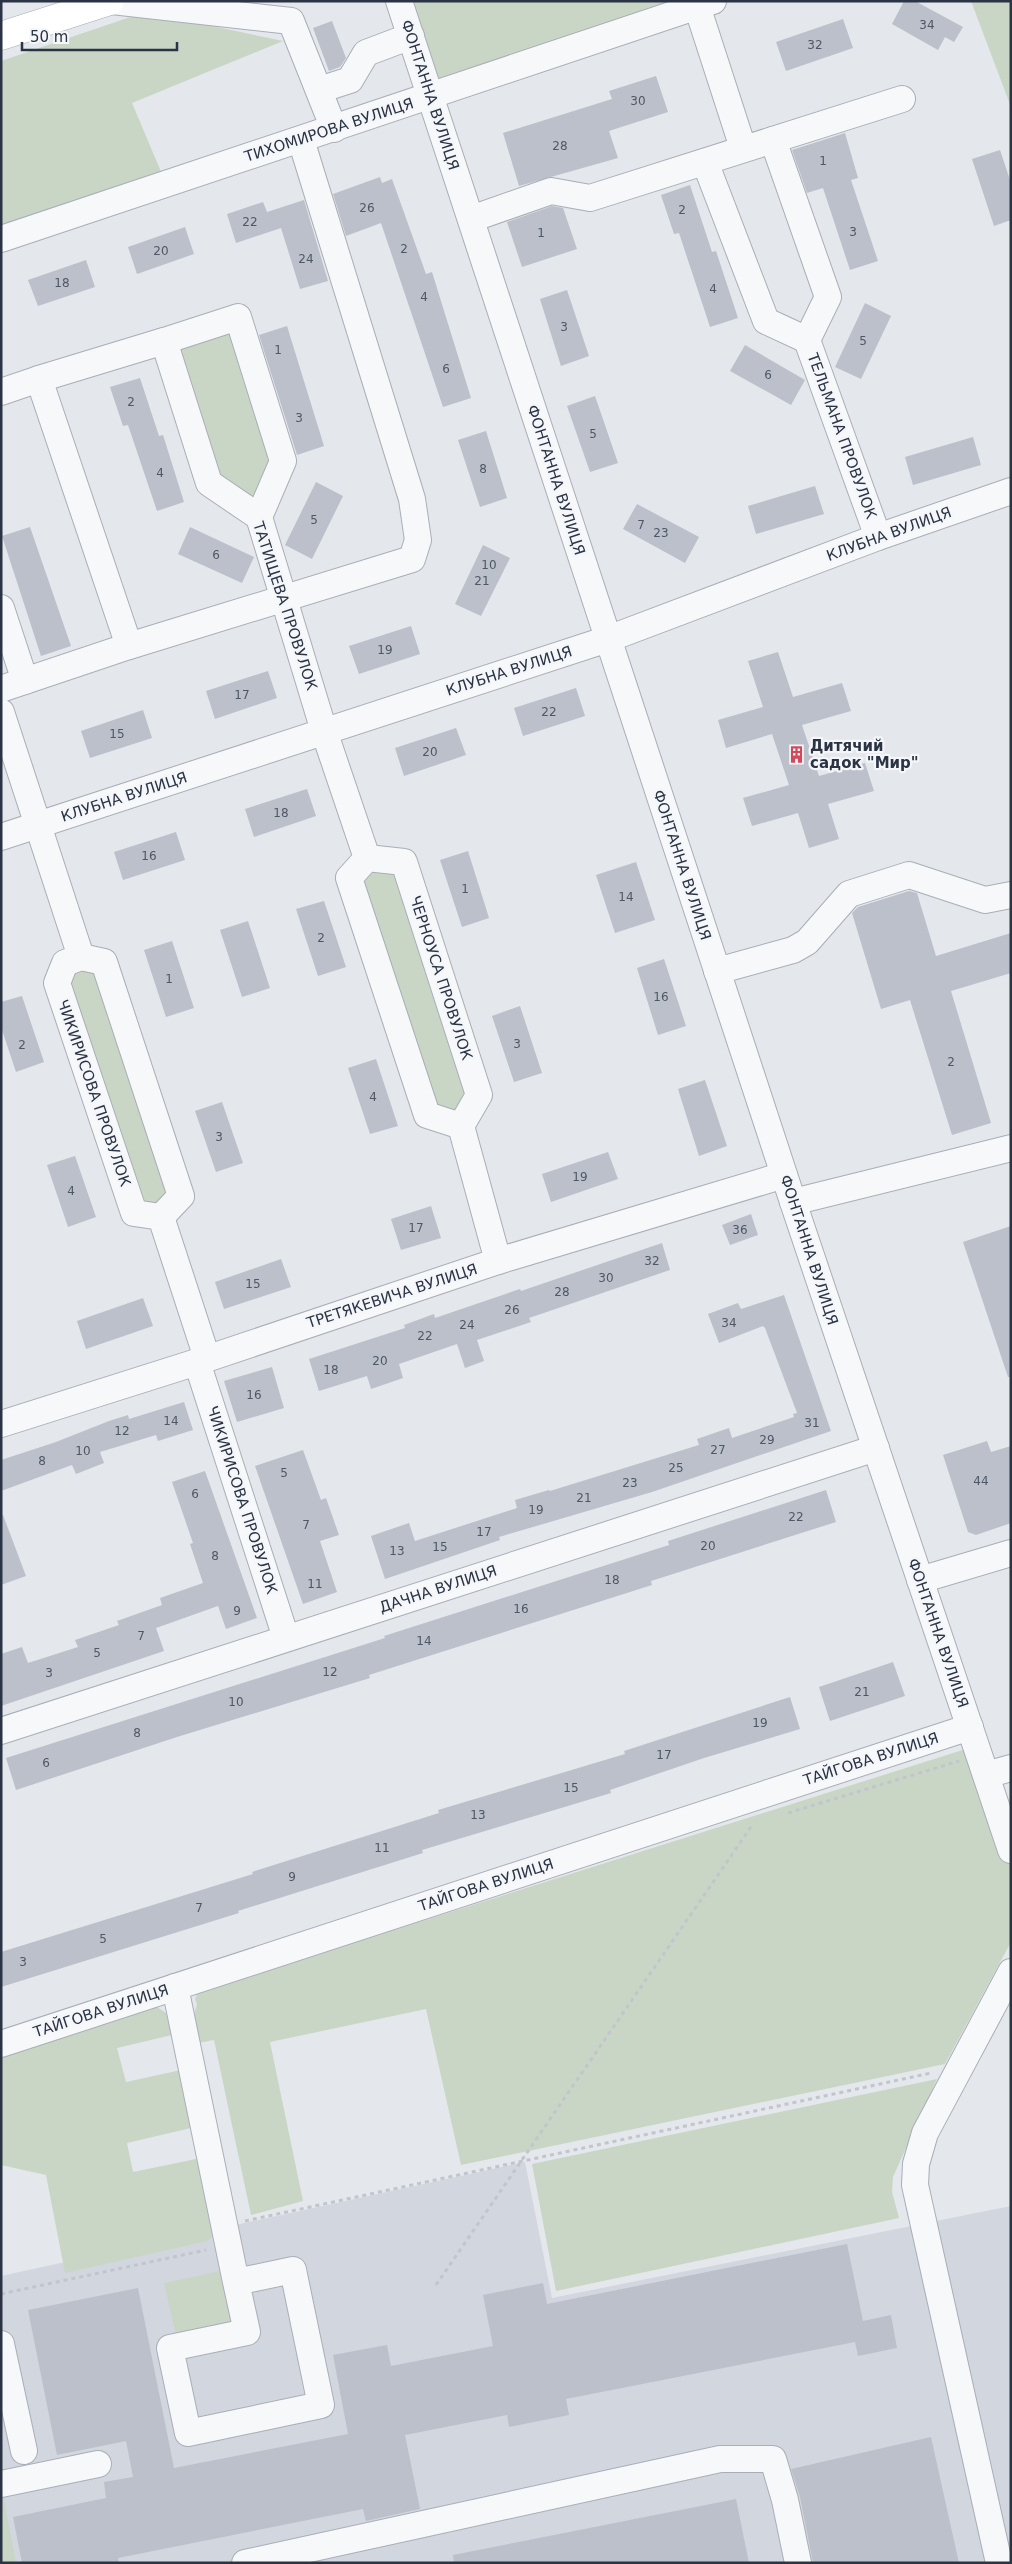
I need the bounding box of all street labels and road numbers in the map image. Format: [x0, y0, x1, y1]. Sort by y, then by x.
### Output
street label: ФОНТАННА ВУЛИЦЯ [397, 18, 463, 172]
street label: ТИХОМИРОВА ВУЛИЦЯ [241, 94, 416, 166]
street label: ТЕЛЬМАНА ПРОВУЛОК [803, 350, 881, 522]
street label: ФОНТАННА ВУЛИЦЯ [523, 403, 589, 557]
street label: КЛУБНА ВУЛИЦЯ [824, 503, 954, 565]
street label: ТАТИЩЕВА ПРОВУЛОК [249, 518, 321, 693]
street label: КЛУБНА ВУЛИЦЯ [444, 642, 574, 700]
street label: КЛУБНА ВУЛИЦЯ [59, 768, 189, 826]
street label: ФОНТАННА ВУЛИЦЯ [649, 788, 715, 942]
street label: ЧЕРНОУСА ПРОВУЛОК [406, 894, 476, 1063]
street label: ЧИКИРИСОВА ПРОВУЛОК [53, 997, 135, 1189]
street label: ФОНТАННА ВУЛИЦЯ [776, 1173, 842, 1327]
street label: ТРЕТЯКЕВИЧА ВУЛИЦЯ [304, 1260, 480, 1332]
street label: ЧИКИРИСОВА ПРОВУЛОК [203, 1404, 281, 1597]
street label: ФОНТАННА ВУЛИЦЯ [904, 1556, 972, 1710]
street label: ДАЧНА ВУЛИЦЯ [377, 1562, 499, 1616]
street label: ТАЙГОВА ВУЛИЦЯ [800, 1728, 941, 1790]
street label: ТАЙГОВА ВУЛИЦЯ [415, 1854, 556, 1916]
street label: ТАЙГОВА ВУЛИЦЯ [30, 1980, 171, 2042]

